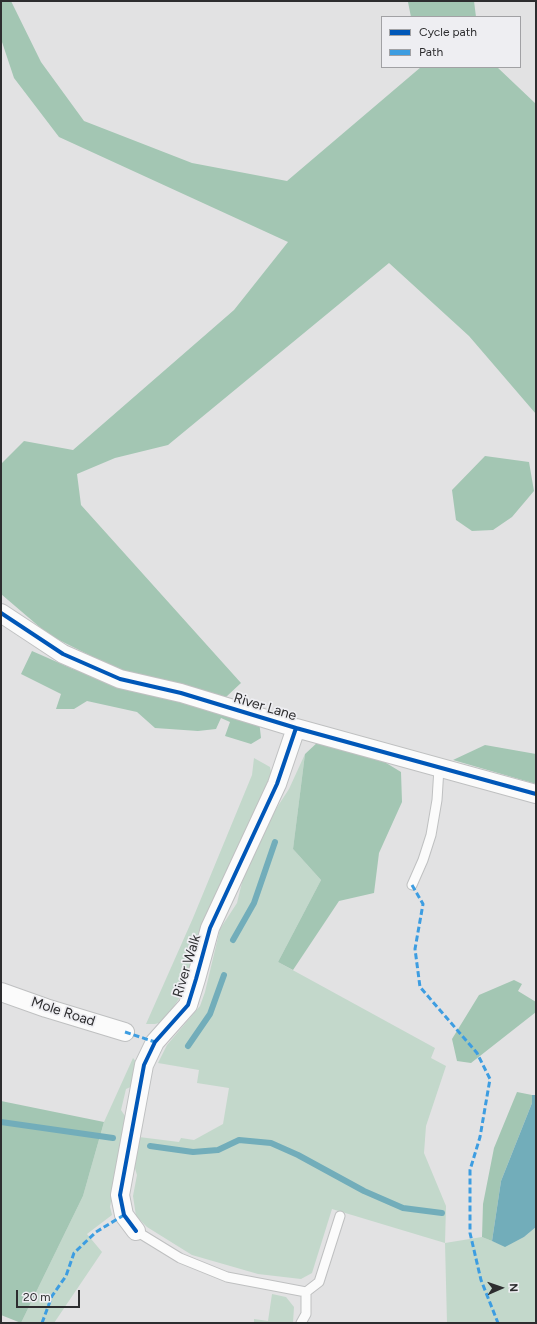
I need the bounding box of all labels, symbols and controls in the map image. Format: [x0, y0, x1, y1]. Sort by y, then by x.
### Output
legend [381, 16, 521, 68]
text: Cycle path [419, 25, 477, 39]
text: Path [419, 45, 443, 59]
street label: River Lane [232, 689, 298, 725]
street label: River Walk [169, 933, 205, 999]
street label: Mole Road [29, 994, 97, 1030]
north arrow [481, 1268, 521, 1308]
scale bar [18, 1282, 82, 1308]
text: N [507, 1283, 520, 1292]
text: 20 m [23, 1290, 51, 1304]

